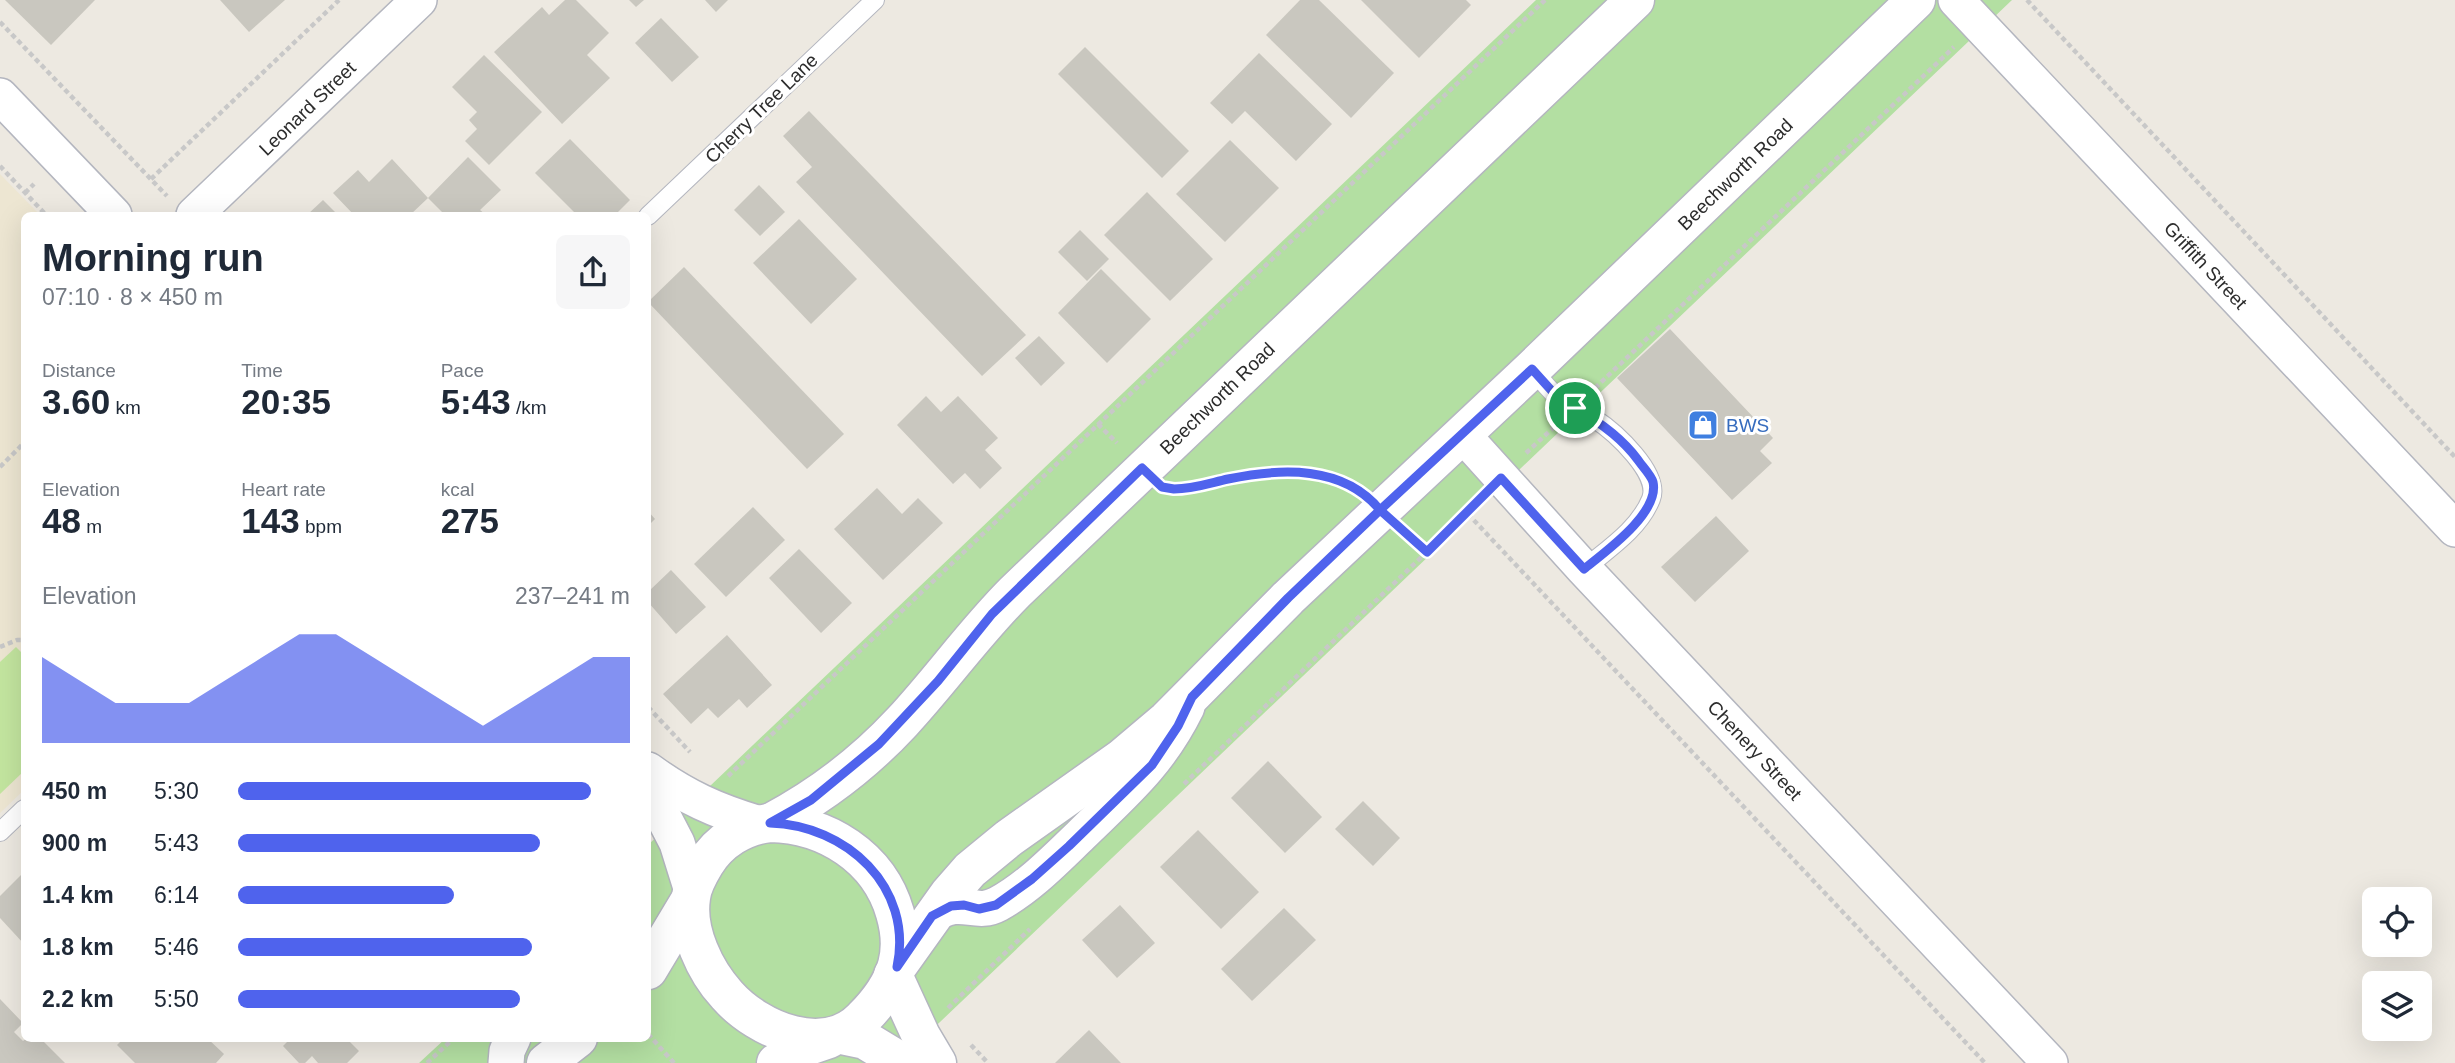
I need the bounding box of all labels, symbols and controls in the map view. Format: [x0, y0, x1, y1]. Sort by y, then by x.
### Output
street label: Cherry Tree Lane [701, 49, 822, 167]
street label: Leonard Street [255, 57, 360, 160]
street label: Beechworth Road [1674, 114, 1797, 234]
street label: Griffith Street [2160, 217, 2252, 314]
button: share [556, 235, 630, 309]
text: Morning run [42, 237, 264, 279]
text: 07:10 · 8 × 450 m [42, 284, 223, 310]
street label: Beechworth Road [1156, 338, 1279, 458]
text: Distance [42, 360, 116, 381]
text: Time [241, 360, 283, 381]
text: Pace [441, 360, 484, 381]
pin [1545, 378, 1605, 438]
text: 3.60 [42, 382, 110, 421]
text: 20:35 [241, 382, 331, 421]
text: 5:43 [441, 382, 511, 421]
icon: arrive [1556, 389, 1594, 427]
text: km [110, 397, 141, 418]
text: /km [511, 397, 547, 418]
shop icon: BWS [1686, 408, 1720, 442]
place label: BWS [1726, 415, 1769, 436]
text: Elevation [42, 479, 120, 500]
text: Heart rate [241, 479, 326, 500]
text: kcal [441, 479, 474, 500]
text: 48 [42, 501, 81, 540]
text: 143 [241, 501, 300, 540]
text: 275 [441, 501, 499, 540]
text: m [81, 516, 102, 537]
text: bpm [300, 516, 342, 537]
text: Elevation [42, 583, 137, 609]
text: 237–241 m [515, 583, 630, 609]
street label: Chenery Street [1703, 696, 1806, 805]
text: 450 m [42, 778, 107, 804]
text: 5:30 [154, 778, 199, 804]
text: 900 m [42, 830, 107, 856]
text: 5:43 [154, 830, 199, 856]
text: 1.4 km [42, 882, 114, 908]
text: 6:14 [154, 882, 199, 908]
map controls [2362, 887, 2432, 1041]
button: locate [2362, 887, 2432, 957]
text: 1.8 km [42, 934, 114, 960]
text: 5:46 [154, 934, 199, 960]
button: layers [2362, 971, 2432, 1041]
text: 2.2 km [42, 986, 114, 1012]
text: 5:50 [154, 986, 199, 1012]

